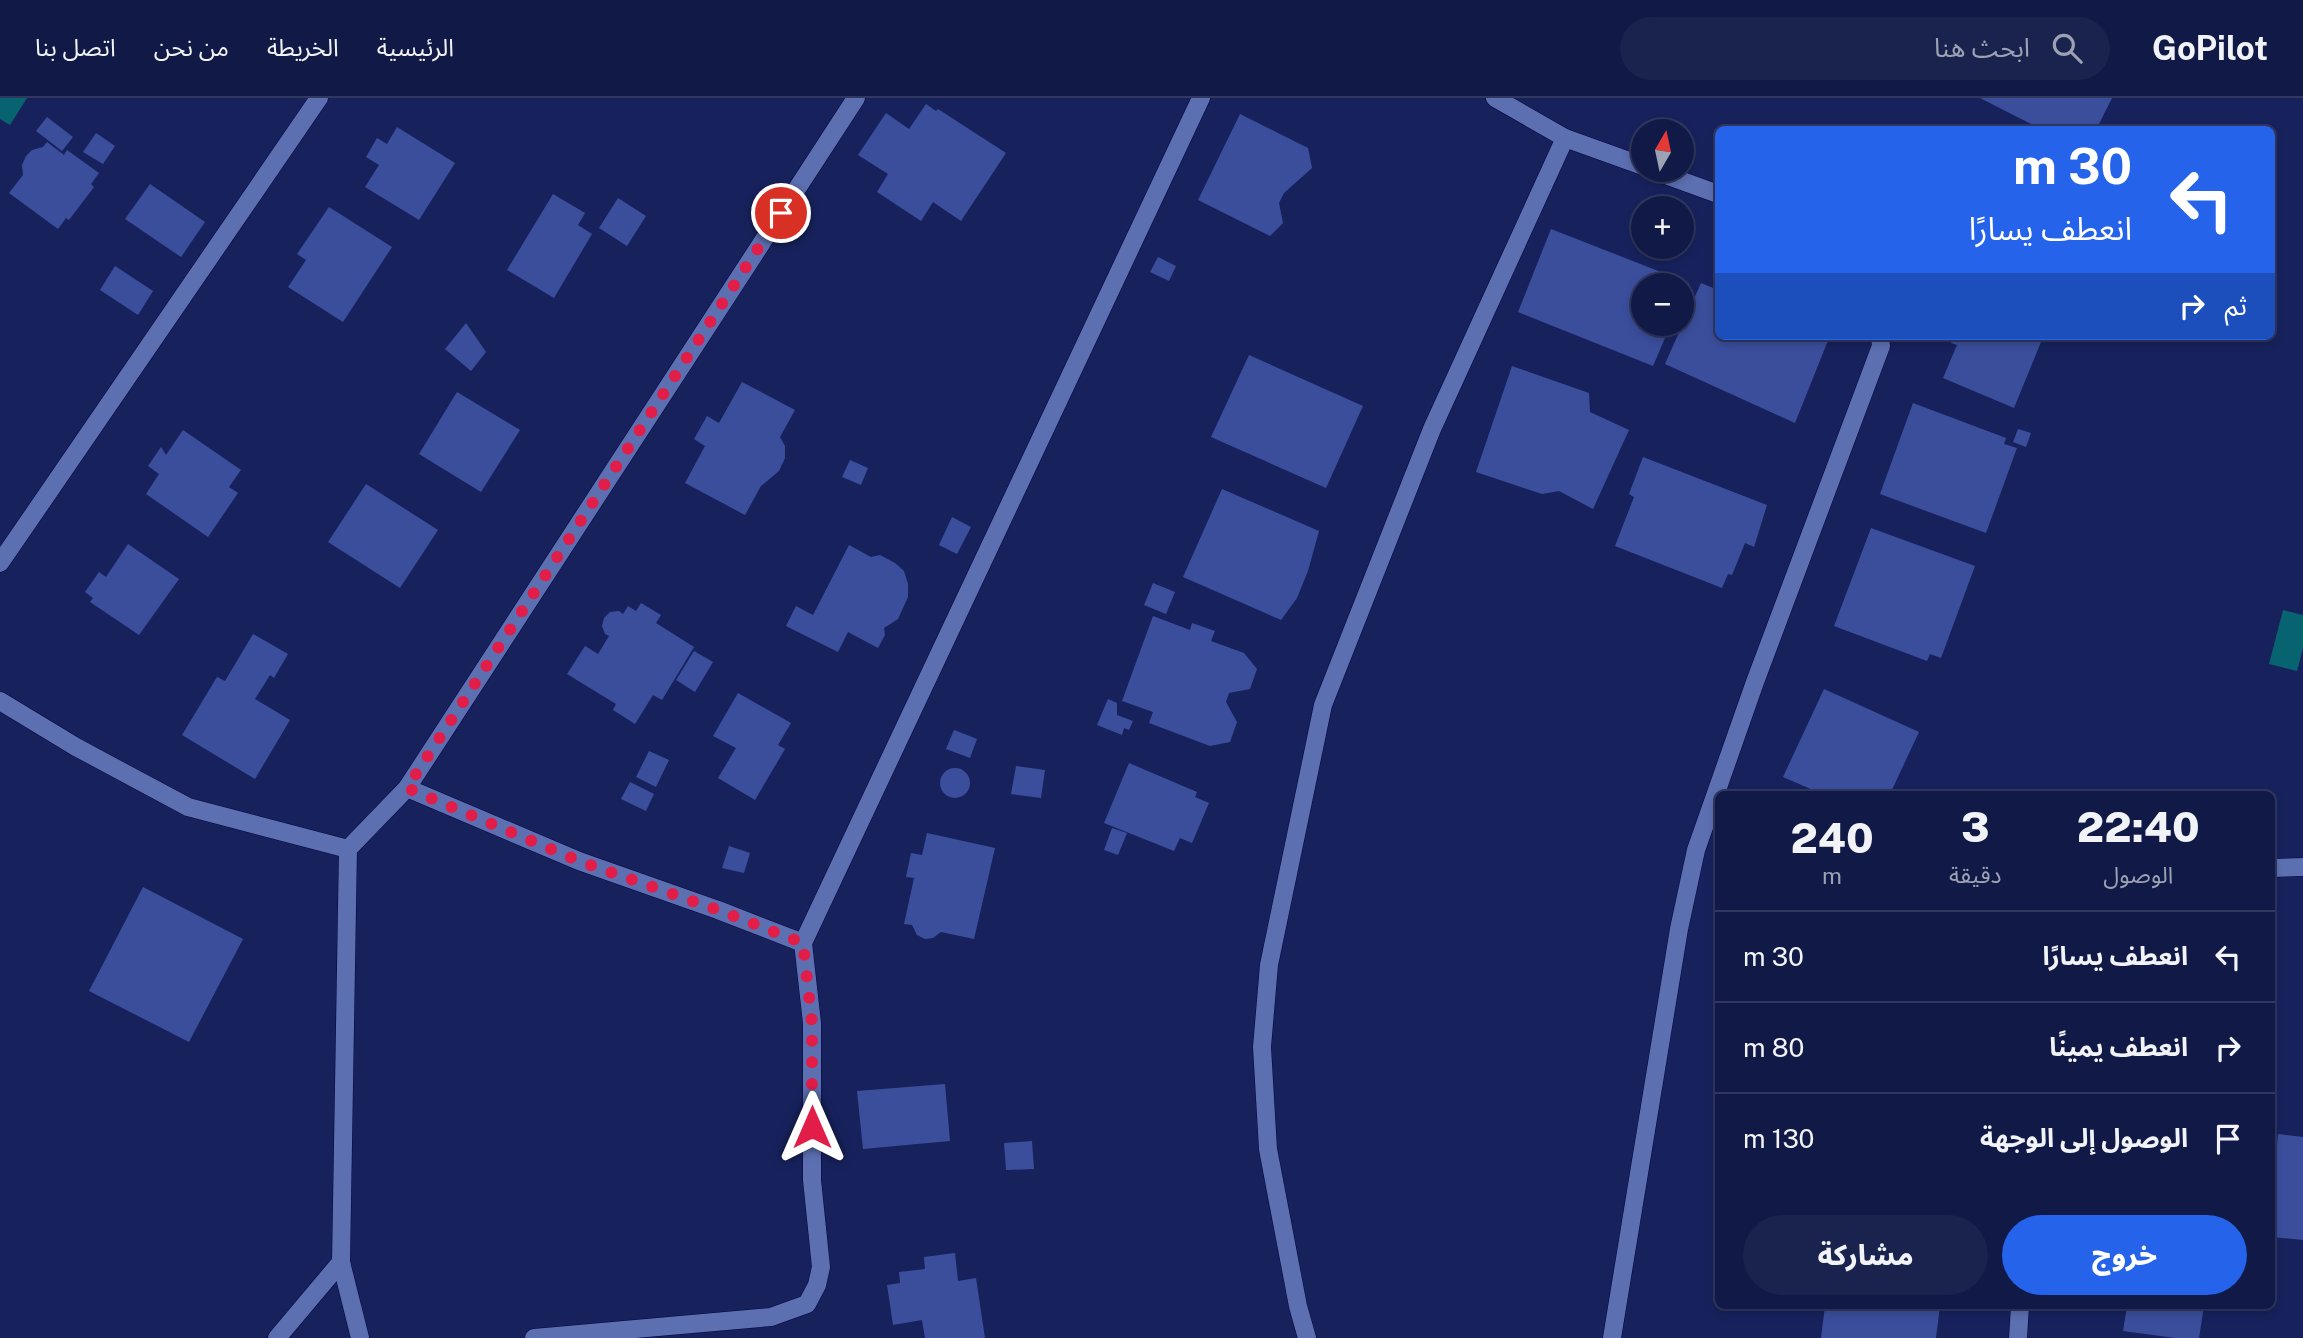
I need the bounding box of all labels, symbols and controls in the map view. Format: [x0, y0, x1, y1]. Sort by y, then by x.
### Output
search box [1620, 17, 2110, 80]
icon: search [2048, 29, 2086, 67]
text: GoPilot [2152, 29, 2268, 67]
text: ابحث هنا [1934, 32, 2030, 63]
text: اتصل بنا [35, 33, 116, 61]
text: من نحن [154, 33, 229, 61]
text: الخريطة [267, 33, 339, 61]
text: الرئيسية [377, 33, 454, 61]
north arrow [1631, 119, 1694, 182]
map controls [1631, 119, 1694, 336]
text: 30 m [2013, 137, 2132, 195]
icon: left [2156, 154, 2247, 245]
pin [751, 183, 811, 243]
icon: arrive [762, 194, 800, 232]
button: + [1631, 196, 1694, 259]
text: انعطف يسارًا [1969, 210, 2132, 247]
button: − [1631, 273, 1694, 336]
icon: right [2173, 287, 2211, 325]
text: ثم [2225, 290, 2247, 321]
text: 3 [1961, 802, 1990, 851]
text: 22:40 [2077, 802, 2200, 851]
text: 240 [1790, 813, 1874, 862]
text: دقيقة [1949, 861, 2001, 888]
text: الوصول [2103, 861, 2173, 888]
text: m [1822, 862, 1842, 889]
icon: left [2209, 938, 2247, 976]
text: انعطف يسارًا [2042, 940, 2188, 971]
text: 30 m [1743, 941, 1804, 972]
icon: right [2209, 1029, 2247, 1067]
text: انعطف يمينًا [2049, 1031, 2188, 1062]
text: 80 m [1743, 1032, 1804, 1063]
position arrow [775, 1090, 849, 1164]
icon: arrive [2209, 1120, 2247, 1158]
text: الوصول إلى الوجهة [1980, 1122, 2188, 1153]
text: 130 m [1743, 1123, 1815, 1154]
button: مشاركة [1743, 1215, 1988, 1295]
button: خروج [2002, 1215, 2247, 1295]

